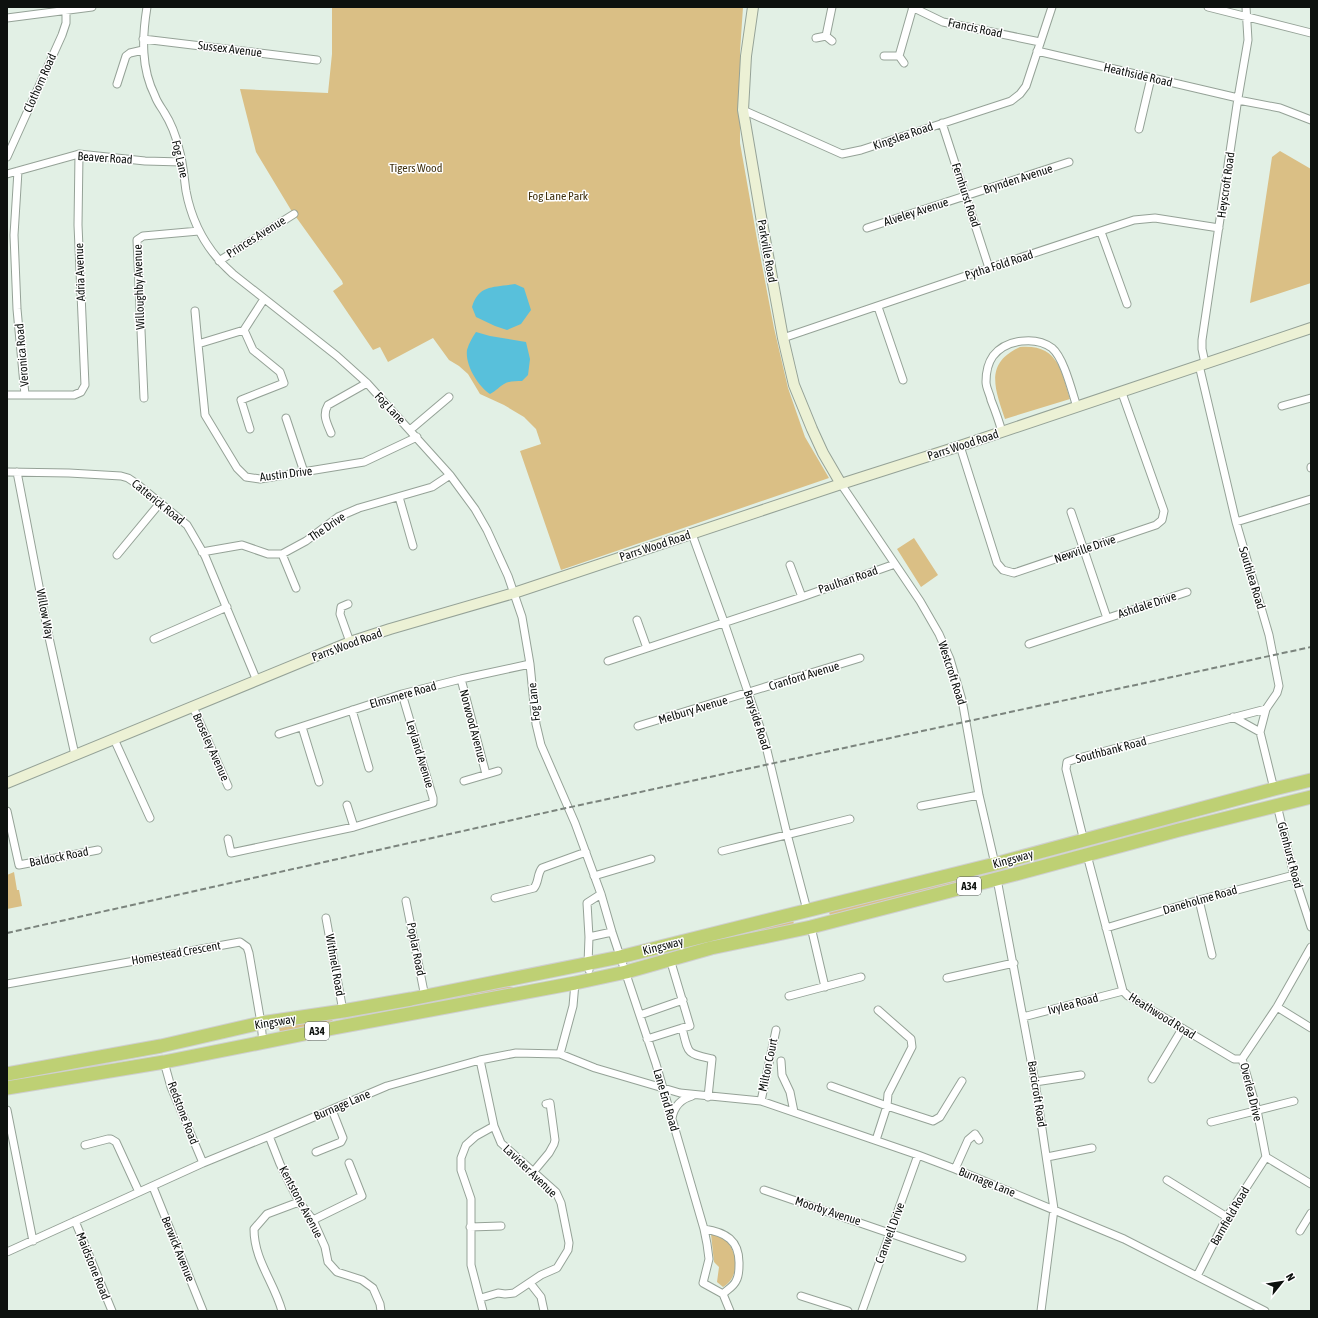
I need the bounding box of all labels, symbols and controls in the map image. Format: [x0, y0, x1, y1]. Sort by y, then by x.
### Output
street label: Francis Road [947, 15, 1003, 41]
street label: Sussex Avenue [197, 38, 263, 60]
street label: Clothorn Road [21, 51, 59, 115]
street label: Heathside Road [1102, 60, 1174, 90]
street label: Kingslea Road [871, 119, 935, 153]
street label: Fog Lane [169, 139, 191, 179]
street label: Beaver Road [77, 149, 133, 167]
street label: Heyscroft Road [1214, 151, 1238, 219]
park label: Tigers Wood [390, 161, 442, 175]
street label: Fernhurst Road [949, 161, 983, 229]
street label: Brynden Avenue [982, 161, 1054, 197]
park label: Fog Lane Park [528, 189, 589, 203]
street label: Alveley Avenue [882, 195, 950, 229]
street label: Princes Avenue [224, 213, 288, 261]
street label: Parkville Road [755, 218, 779, 284]
street label: Adria Avenue [72, 243, 88, 301]
street label: Willoughby Avenue [131, 244, 147, 330]
street label: Pytha Fold Road [963, 247, 1035, 283]
street label: Veronica Road [12, 323, 32, 387]
street label: Fog Lane [372, 389, 408, 427]
street label: Parrs Wood Road [926, 427, 1000, 463]
street label: Austin Drive [259, 464, 313, 484]
street label: Catterick Road [129, 476, 187, 528]
street label: The Drive [306, 510, 348, 544]
street label: Parrs Wood Road [618, 528, 692, 564]
street label: Newville Drive [1053, 532, 1117, 566]
street label: Southlea Road [1236, 545, 1268, 611]
street label: Paulhan Road [816, 563, 880, 597]
street label: Willow Way [33, 588, 57, 640]
street label: Ashdale Drive [1116, 589, 1178, 621]
street label: Parrs Wood Road [310, 626, 384, 664]
street label: Westcroft Road [935, 639, 969, 707]
street label: Cranford Avenue [767, 659, 841, 693]
street label: Elmsmere Road [368, 679, 438, 711]
street label: Fog Lane [525, 682, 543, 722]
street label: Norwood Avenue [457, 688, 489, 764]
street label: Brayside Road [741, 688, 773, 752]
street label: Melbury Avenue [657, 693, 729, 727]
street label: Broseley Avenue [190, 711, 232, 783]
street label: Leyland Avenue [403, 718, 437, 790]
street label: Southbank Road [1074, 734, 1148, 766]
street label: Glenhurst Road [1274, 820, 1306, 890]
street label: Baldock Road [28, 844, 90, 870]
street label: Kingsway [991, 847, 1035, 871]
road number: A34 [957, 877, 981, 895]
street label: Daneholme Road [1161, 883, 1239, 917]
street label: Poplar Road [404, 921, 428, 977]
street label: Withnell Road [323, 933, 347, 997]
street label: Kingsway [641, 934, 685, 958]
street label: Homestead Crescent [130, 938, 222, 968]
street label: Heathwood Road [1126, 990, 1198, 1042]
street label: Ivylea Road [1046, 991, 1100, 1017]
street label: Kingsway [253, 1012, 297, 1032]
road number: A34 [305, 1022, 329, 1040]
street label: Milton Court [756, 1037, 781, 1093]
street label: Barcicroft Road [1025, 1060, 1049, 1128]
street label: Overlea Drive [1237, 1061, 1265, 1123]
street label: Lane End Road [650, 1067, 682, 1133]
street label: Redstone Road [165, 1080, 201, 1146]
street label: Burnage Lane [312, 1087, 372, 1123]
street label: Lavister Avenue [500, 1142, 560, 1200]
street label: Kentstone Avenue [276, 1164, 326, 1240]
street label: Burnage Lane [957, 1164, 1017, 1200]
street label: Barnfield Road [1208, 1184, 1252, 1248]
street label: Moorby Avenue [793, 1194, 863, 1228]
street label: Cranwell Drive [872, 1201, 908, 1265]
street label: Berwick Avenue [159, 1214, 197, 1284]
street label: Maidstone Road [73, 1230, 113, 1302]
north arrow [1262, 1262, 1302, 1302]
text: N [1284, 1271, 1297, 1283]

